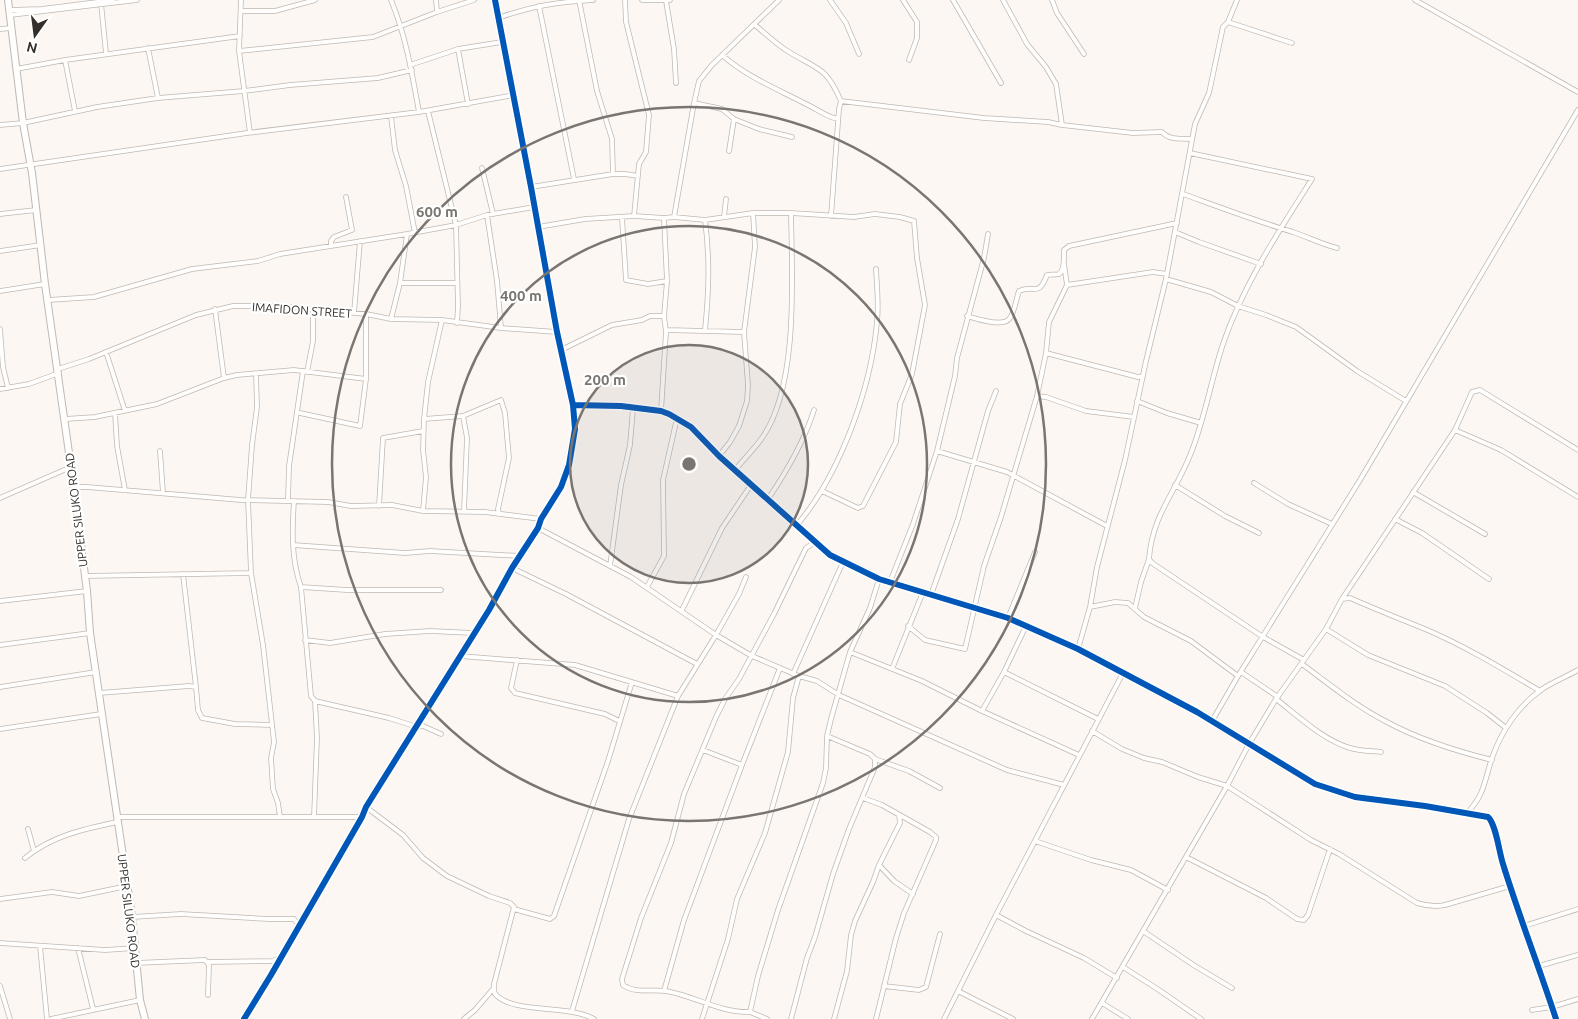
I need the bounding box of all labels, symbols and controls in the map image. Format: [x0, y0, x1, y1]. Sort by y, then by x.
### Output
north arrow [10, 10, 60, 60]
text: N [25, 39, 39, 57]
text: 600 m [416, 203, 458, 220]
text: 400 m [500, 287, 542, 304]
street label: IMAFIDON STREET [251, 300, 353, 320]
text: 200 m [584, 371, 626, 388]
street label: UPPER SILUKO ROAD [63, 452, 89, 568]
centre of rings [680, 455, 698, 473]
street label: UPPER SILUKO ROAD [116, 853, 142, 969]

